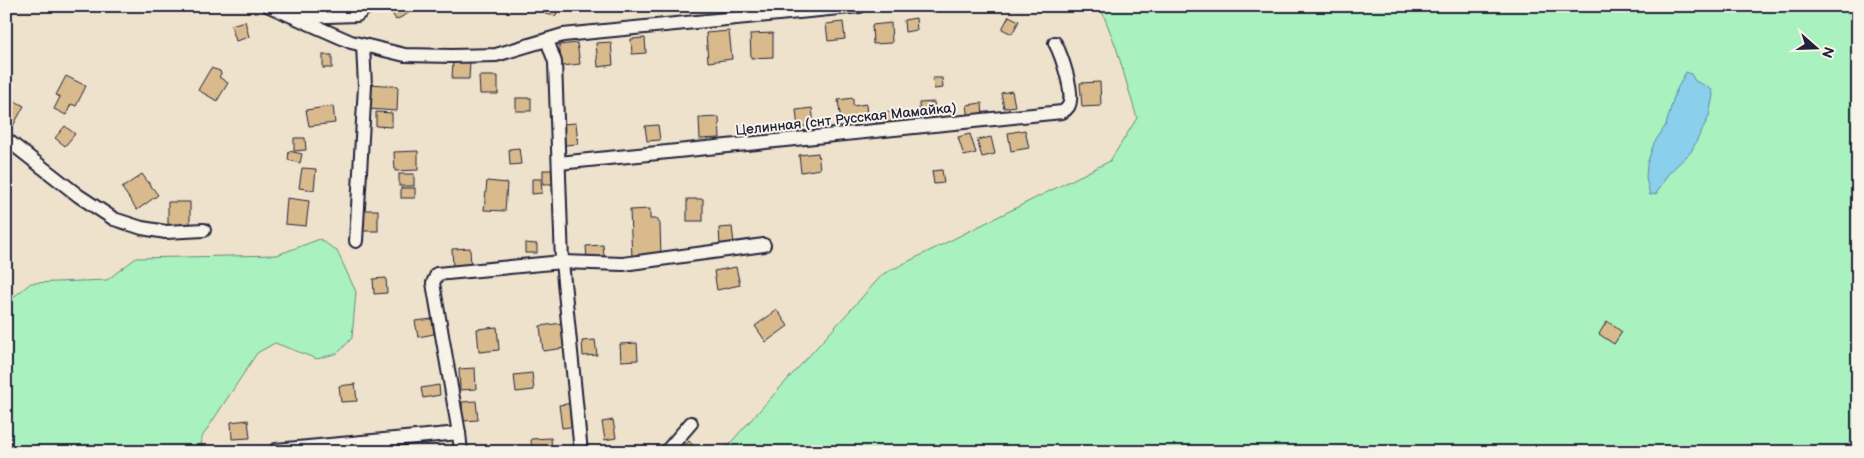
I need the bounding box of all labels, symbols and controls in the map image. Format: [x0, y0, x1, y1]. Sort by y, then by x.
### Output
north arrow [1792, 22, 1842, 72]
text: N [1818, 44, 1838, 60]
street label: Целинная (снт Русская Мамайка) [735, 99, 957, 139]

